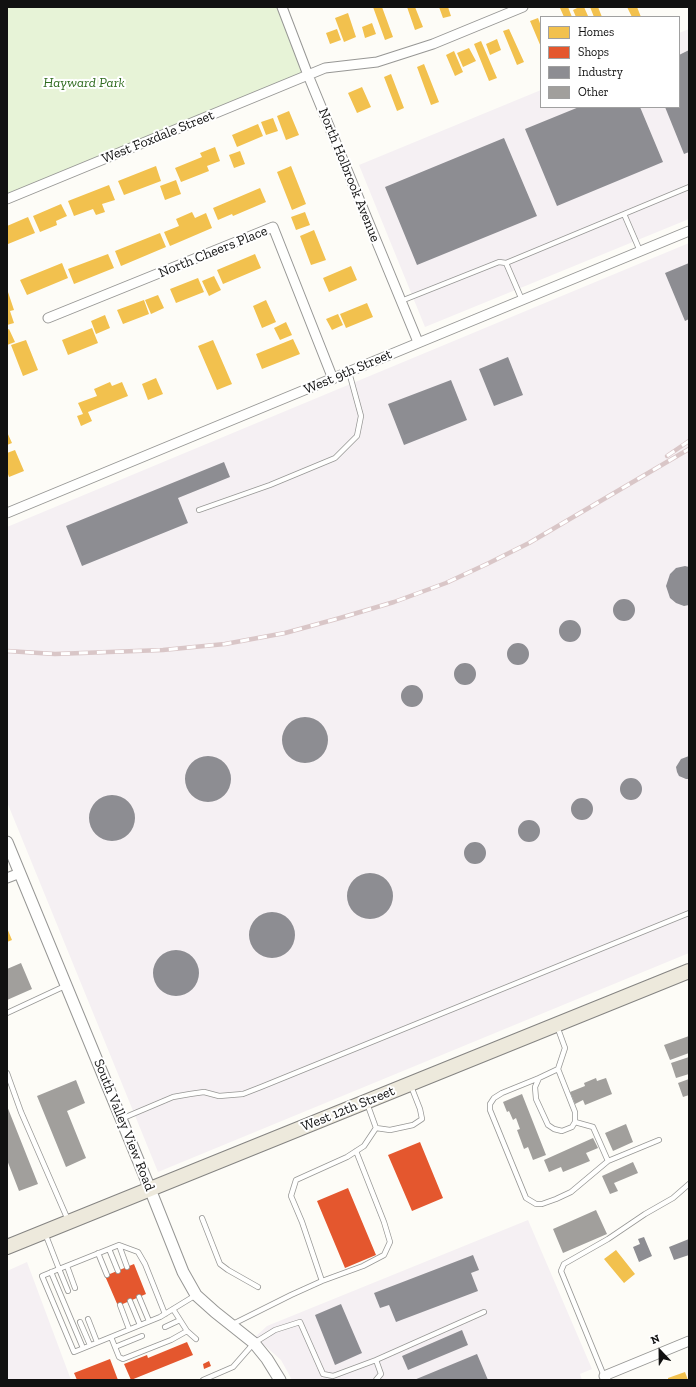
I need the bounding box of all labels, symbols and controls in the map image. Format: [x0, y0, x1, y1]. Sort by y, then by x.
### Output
legend [540, 16, 680, 108]
text: Homes [578, 25, 614, 39]
text: Shops [578, 45, 609, 59]
text: Industry [578, 65, 623, 79]
park label: Hayward Park [43, 75, 125, 91]
text: Other [578, 85, 609, 99]
street label: North Holbrook Avenue [314, 106, 384, 244]
street label: West Foxdale Street [99, 107, 217, 167]
street label: North Cheers Place [156, 222, 270, 282]
street label: West 9th Street [301, 346, 395, 398]
street label: South Valley View Road [90, 1057, 158, 1193]
street label: West 12th Street [299, 1083, 397, 1135]
north arrow [640, 1331, 680, 1371]
text: N [649, 1332, 662, 1347]

